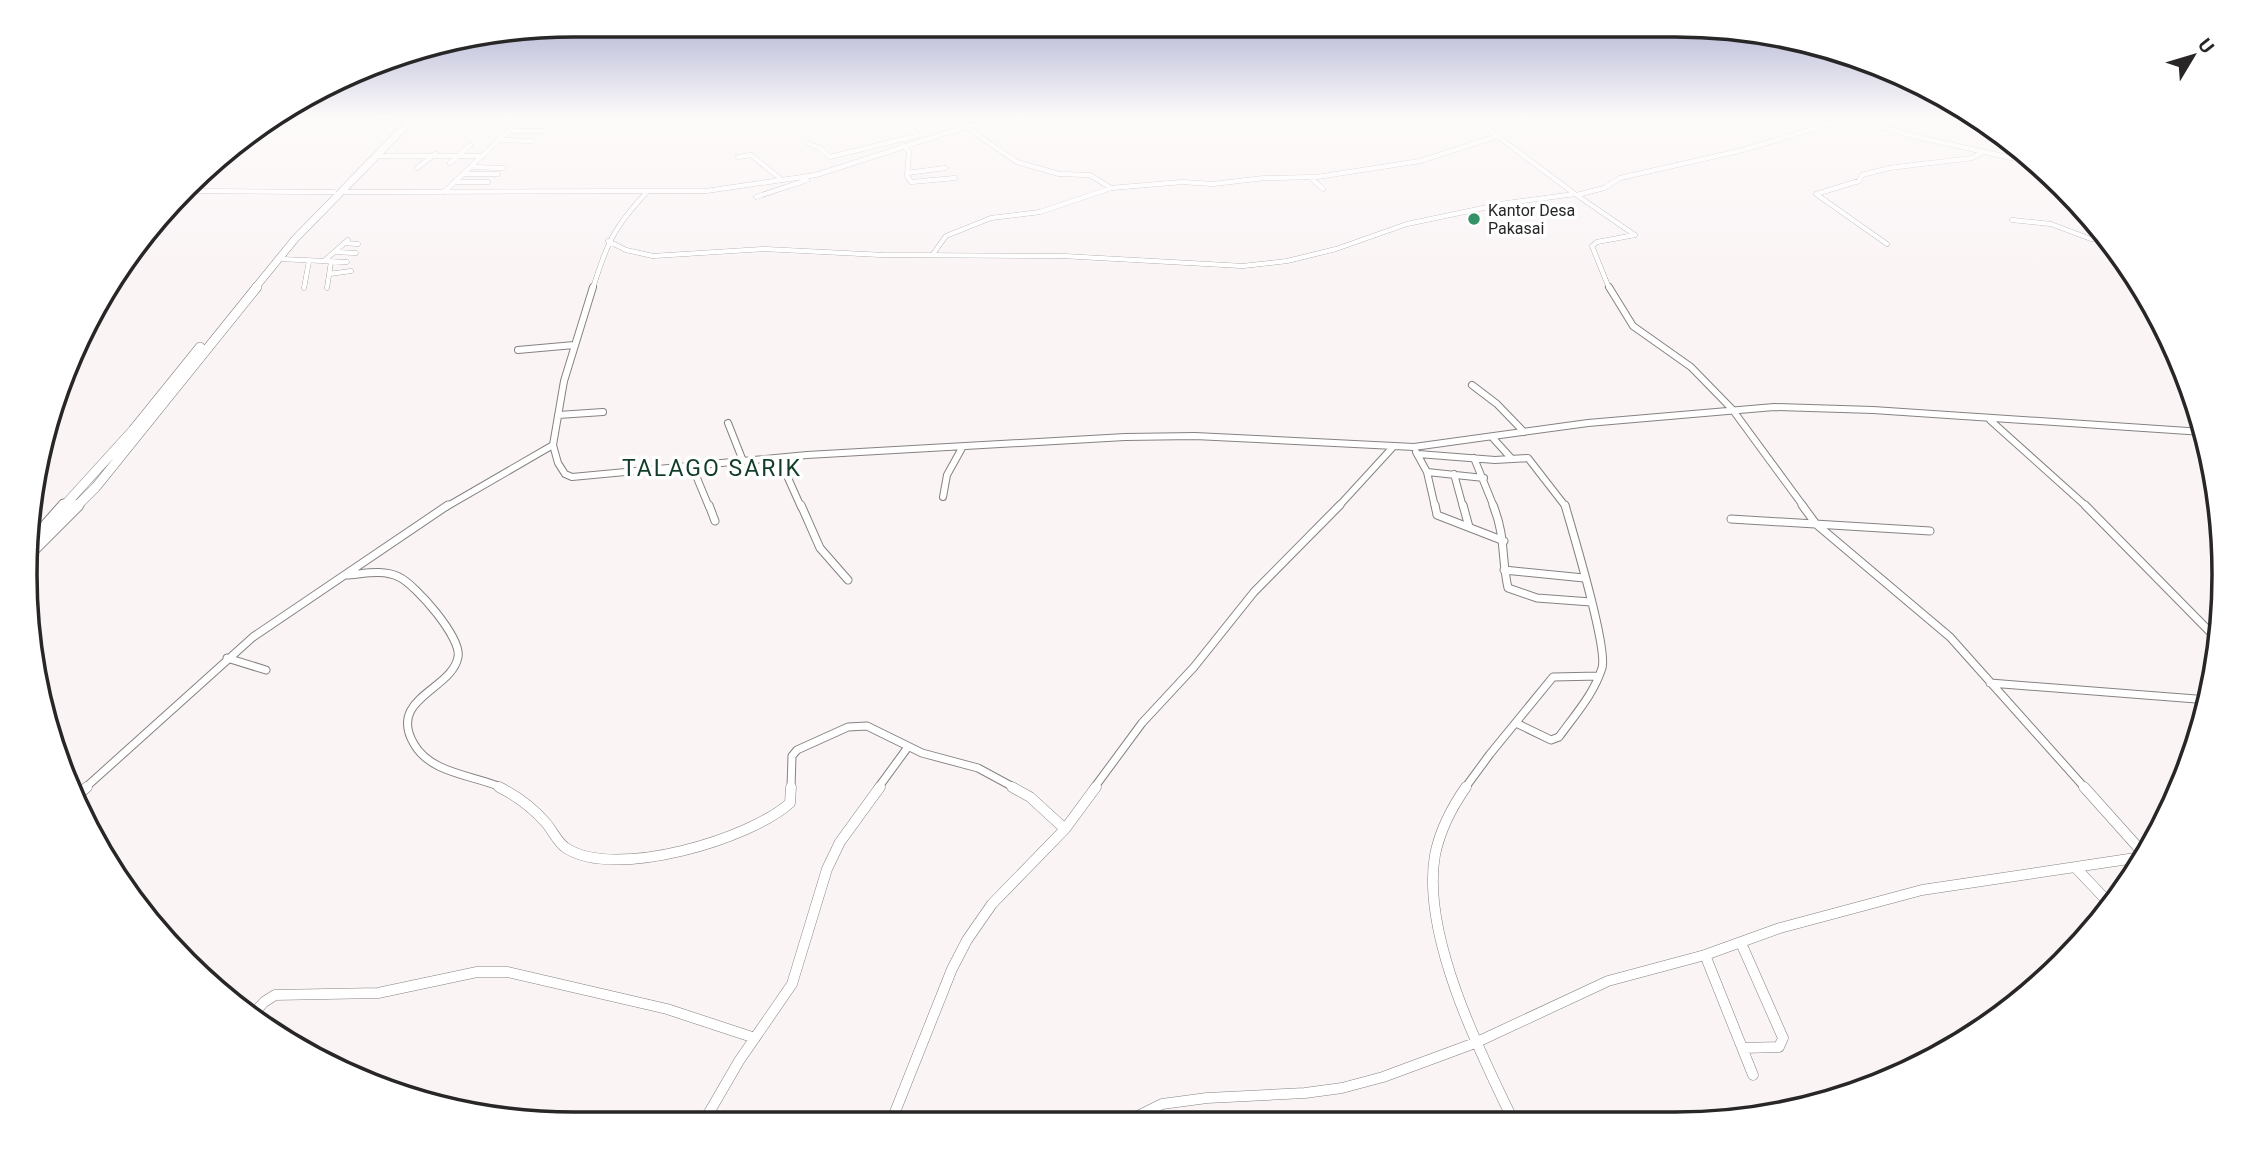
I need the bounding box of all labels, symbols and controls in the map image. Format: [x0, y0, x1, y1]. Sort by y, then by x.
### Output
north arrow [2158, 21, 2228, 91]
text: U [2193, 34, 2219, 58]
place label: Kantor Desa Pakasai [1488, 201, 1575, 238]
marker: Kantor Desa Pakasai [1466, 211, 1482, 227]
district label: TALAGO SARIK [622, 455, 802, 482]

